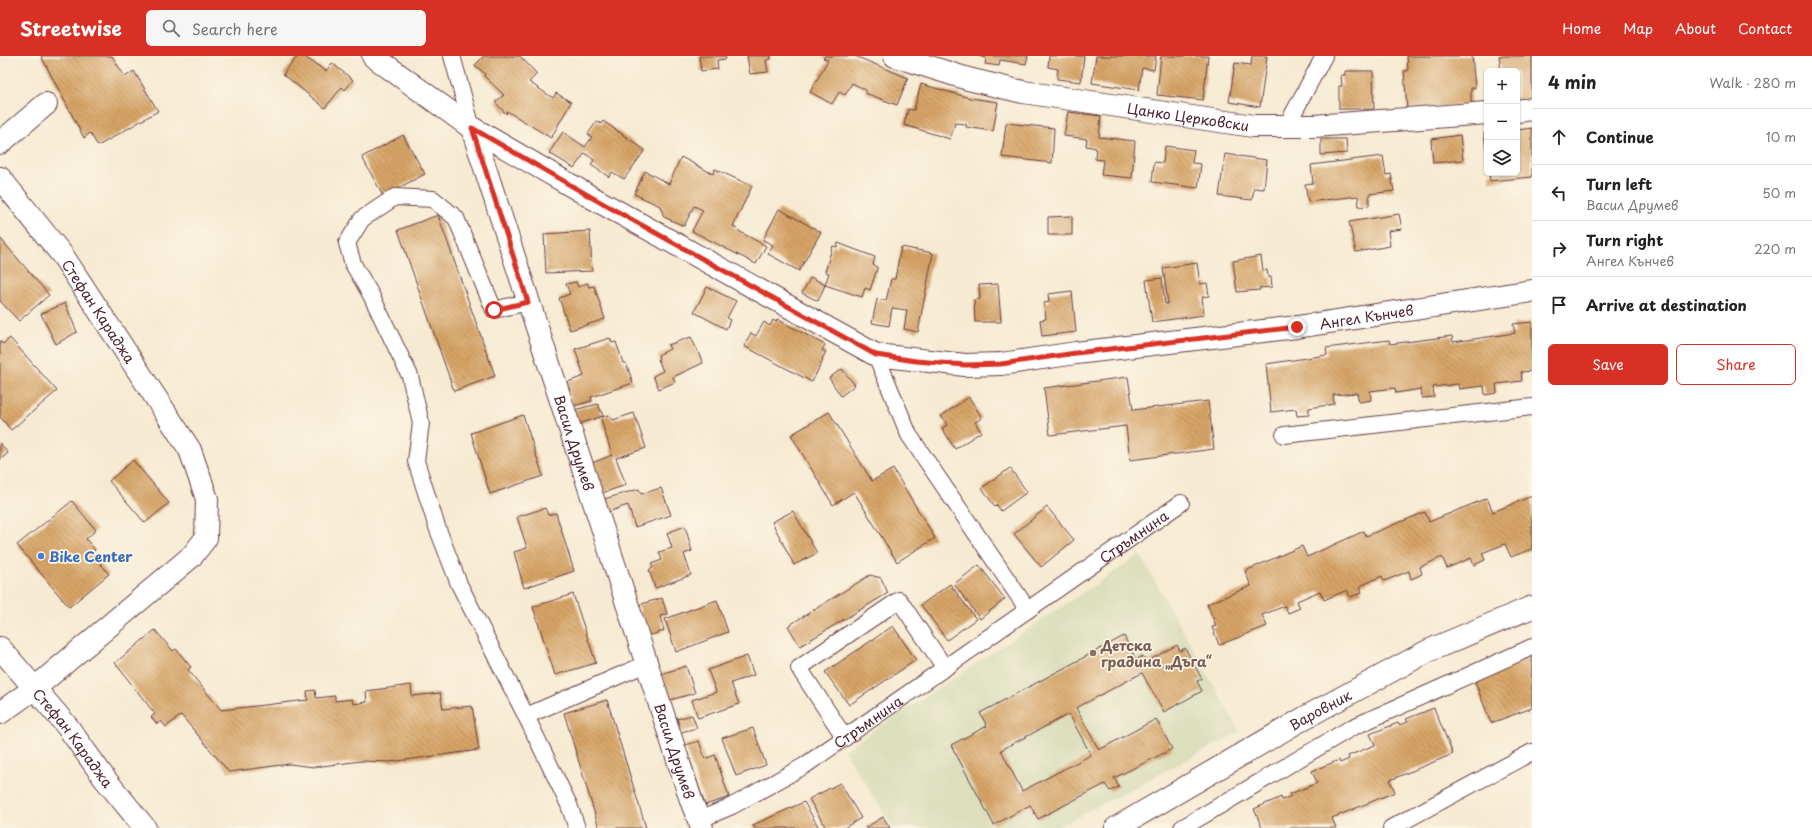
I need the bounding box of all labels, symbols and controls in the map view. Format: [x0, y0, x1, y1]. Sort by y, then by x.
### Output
search box [146, 10, 426, 46]
text: Streetwise [20, 14, 122, 42]
icon: search [160, 17, 182, 39]
text: Search here [192, 17, 278, 40]
text: Home [1562, 18, 1601, 39]
text: Map [1623, 18, 1653, 39]
text: About [1675, 18, 1716, 39]
text: Contact [1738, 18, 1792, 39]
map controls [1484, 68, 1520, 176]
button: + [1484, 68, 1520, 104]
text: 4 min [1548, 69, 1596, 95]
text: Walk · 280 m [1709, 73, 1796, 92]
street label: Цанко Церковски [1126, 97, 1250, 136]
button: − [1484, 104, 1520, 140]
text: Continue [1586, 125, 1654, 148]
icon: ahead [1548, 126, 1570, 148]
text: 10 m [1766, 127, 1796, 146]
button: layers [1484, 140, 1520, 176]
text: Turn left [1586, 172, 1652, 195]
icon: left [1548, 182, 1570, 204]
text: 50 m [1762, 183, 1796, 202]
text: Васил Друмев [1586, 195, 1679, 214]
text: Turn right [1586, 228, 1663, 251]
icon: right [1548, 238, 1570, 260]
text: 220 m [1754, 239, 1796, 258]
text: Ангел Кънчев [1586, 251, 1674, 270]
street label: Стефан Караджа [57, 255, 141, 367]
text: Arrive at destination [1586, 293, 1747, 316]
icon: arrive [1548, 294, 1570, 316]
street label: Ангел Кънчев [1318, 299, 1415, 334]
route start [485, 301, 503, 319]
route end [1288, 318, 1306, 336]
button: Save [1548, 344, 1668, 385]
button: Share [1676, 344, 1796, 385]
street label: Васил Друмев [549, 392, 600, 493]
street label: Стръмнина [1095, 505, 1172, 568]
place label: Bike Center [49, 546, 133, 567]
marker: Bike Center [36, 551, 46, 561]
place label: Детска градина „Дъга“ [1100, 635, 1212, 672]
marker: Детска градина „Дъга“ [1088, 648, 1098, 658]
street label: Стефан Караджа [28, 683, 119, 792]
street label: Варовник [1285, 684, 1356, 735]
street label: Стръмнина [829, 690, 907, 753]
street label: Васил Друмев [650, 700, 700, 801]

